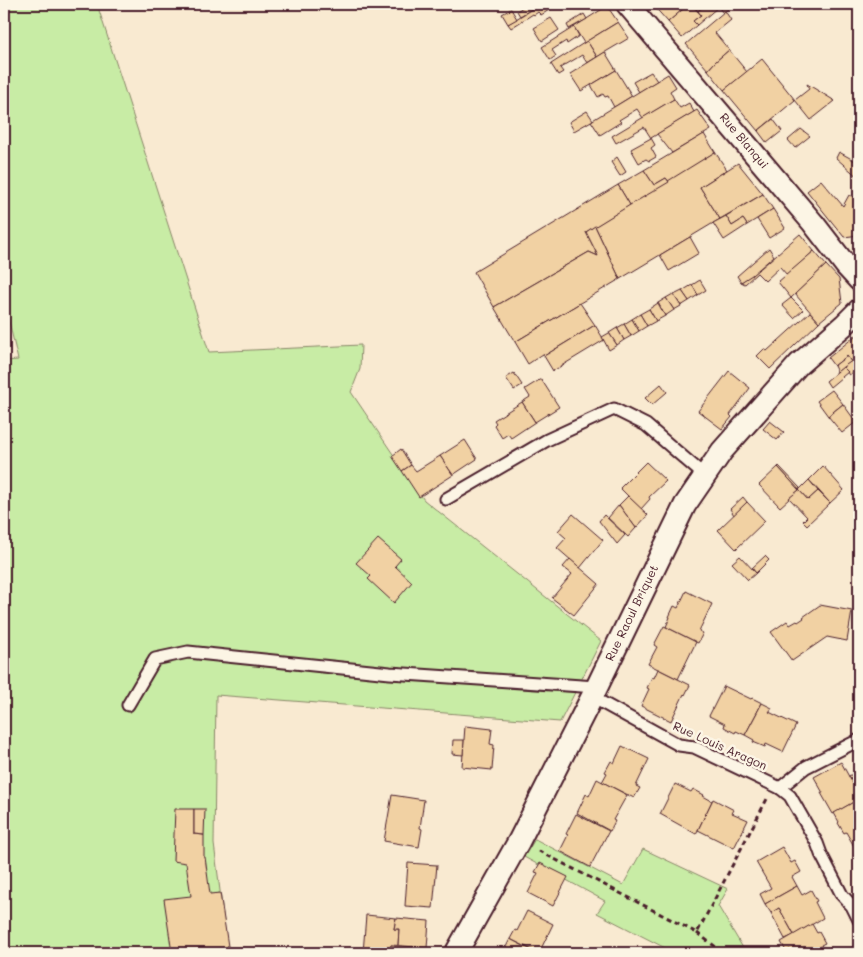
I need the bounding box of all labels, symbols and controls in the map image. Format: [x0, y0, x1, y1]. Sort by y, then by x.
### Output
street label: Rue Blanqui [717, 109, 773, 172]
street label: Rue Raoul Briquet [601, 562, 661, 663]
street label: Rue Louis Aragon [671, 717, 770, 773]

